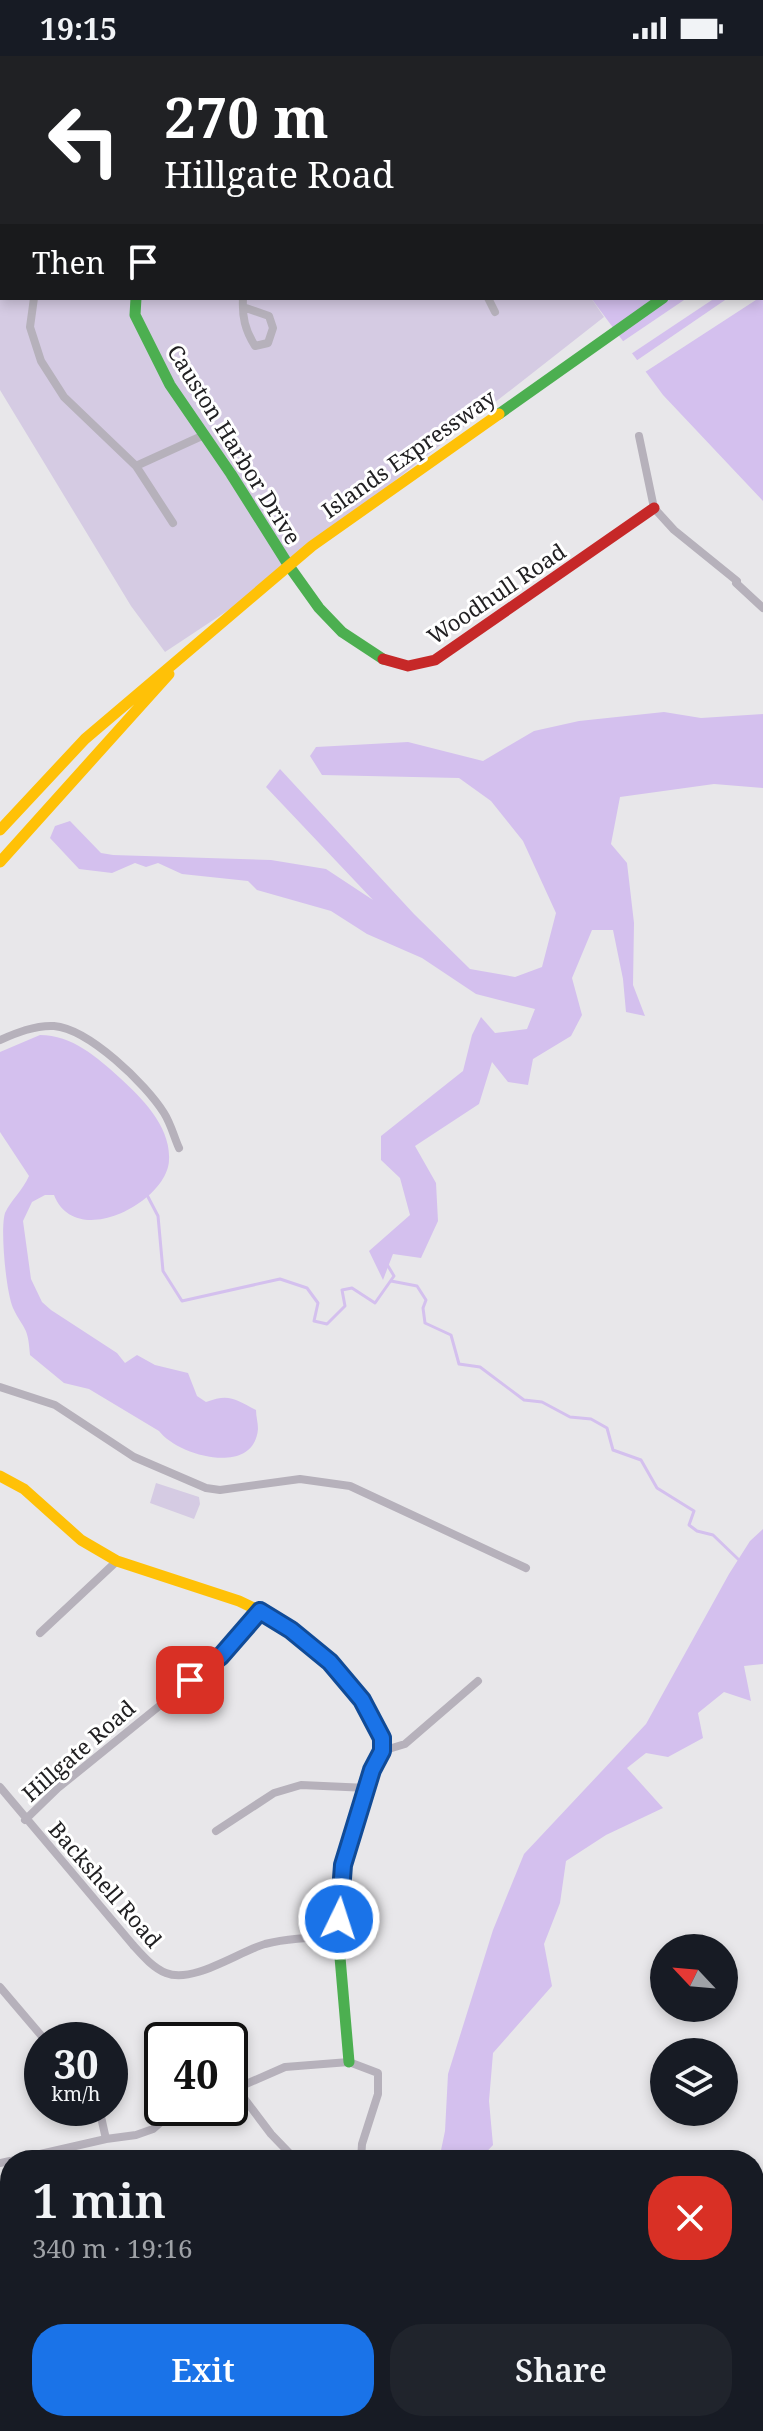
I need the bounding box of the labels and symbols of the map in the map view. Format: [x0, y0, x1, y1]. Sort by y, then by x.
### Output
street label: Causton Harbor Drive [161, 338, 309, 550]
street label: Islands Expressway [315, 381, 501, 524]
street label: Woodhull Road [421, 535, 572, 650]
pin [156, 1646, 224, 1714]
street label: Hillgate Road [15, 1692, 141, 1807]
street label: Backshell Road [43, 1814, 170, 1954]
position arrow [297, 1877, 381, 1961]
north arrow [650, 1934, 738, 2022]
speed limit sign: 40 [144, 2022, 248, 2126]

